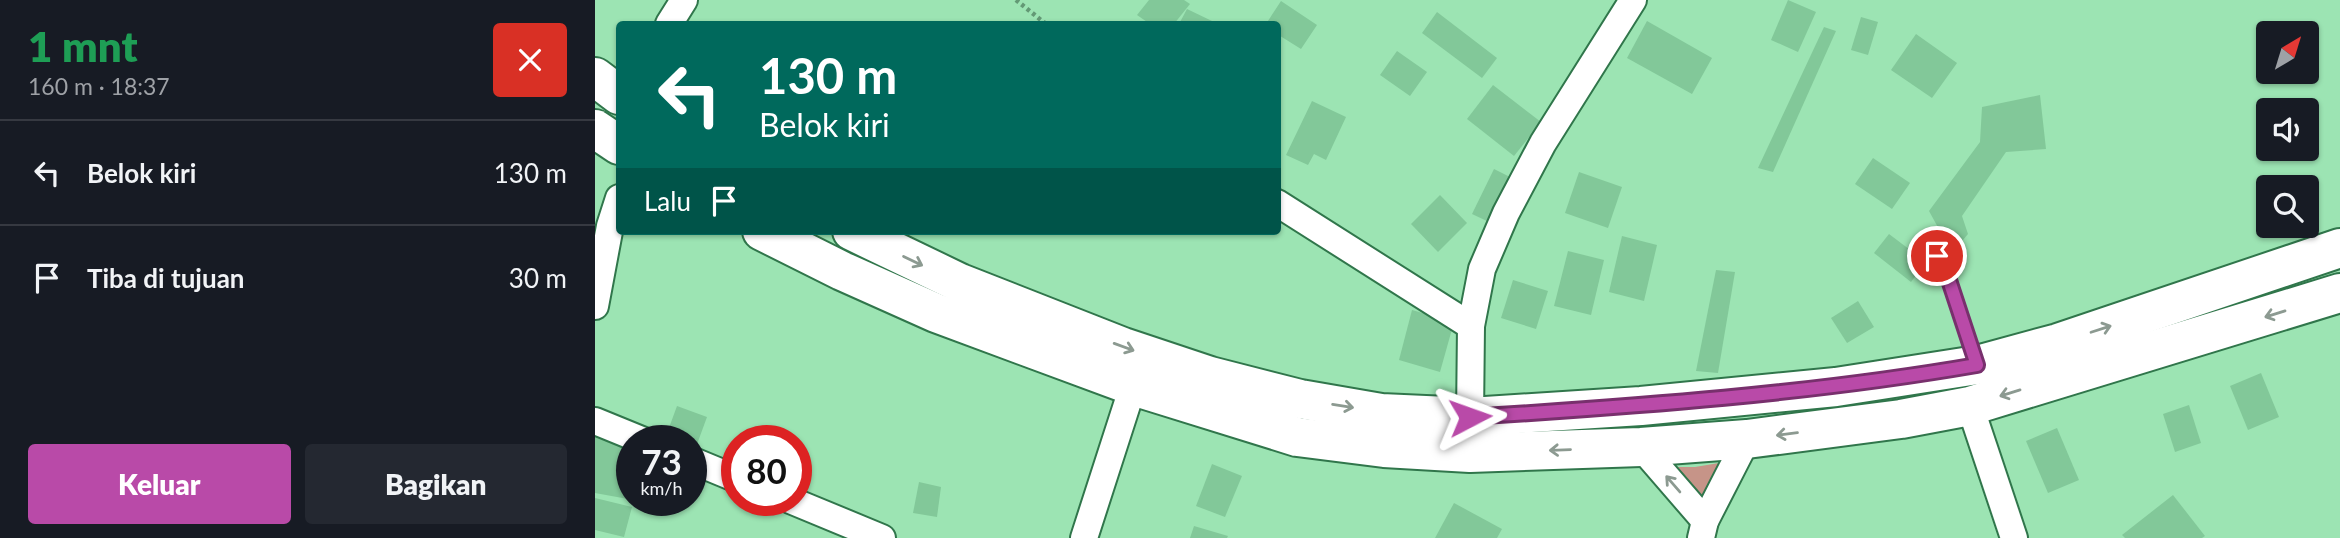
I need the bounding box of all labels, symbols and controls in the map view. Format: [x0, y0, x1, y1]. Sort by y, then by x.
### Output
text: 1 mnt [28, 21, 138, 71]
north arrow [2256, 21, 2319, 84]
map controls [2256, 21, 2319, 238]
button: close [493, 23, 567, 97]
text: 130 m [759, 46, 897, 104]
icon: left [644, 49, 735, 140]
text: 160 m · 18:37 [28, 72, 170, 100]
button: sound [2256, 98, 2319, 161]
text: Belok kiri [759, 105, 890, 144]
icon: left [28, 154, 66, 192]
text: Belok kiri [87, 157, 196, 189]
text: 130 m [494, 157, 567, 189]
button: search [2256, 175, 2319, 238]
icon: arrive [705, 182, 743, 220]
text: Lalu [644, 185, 691, 217]
pin [1907, 226, 1967, 286]
icon: arrive [1918, 237, 1956, 275]
one-way arrow [902, 254, 923, 268]
icon: arrive [28, 259, 66, 297]
text: Tiba di tujuan [87, 262, 245, 294]
text: 30 m [509, 262, 567, 294]
one-way arrow [2264, 309, 2286, 322]
one-way arrow [2089, 322, 2111, 334]
one-way arrow [1112, 342, 1134, 354]
position arrow [1433, 380, 1507, 454]
one-way arrow [1999, 388, 2021, 401]
one-way arrow [1331, 400, 1354, 413]
speed limit sign: 80 [721, 425, 812, 516]
one-way arrow [1776, 427, 1799, 440]
text: 73 [641, 440, 682, 482]
one-way arrow [1549, 443, 1572, 456]
button: Keluar [28, 444, 291, 524]
button: Bagikan [305, 444, 567, 524]
one-way arrow [1665, 475, 1681, 493]
text: km/h [640, 477, 683, 499]

